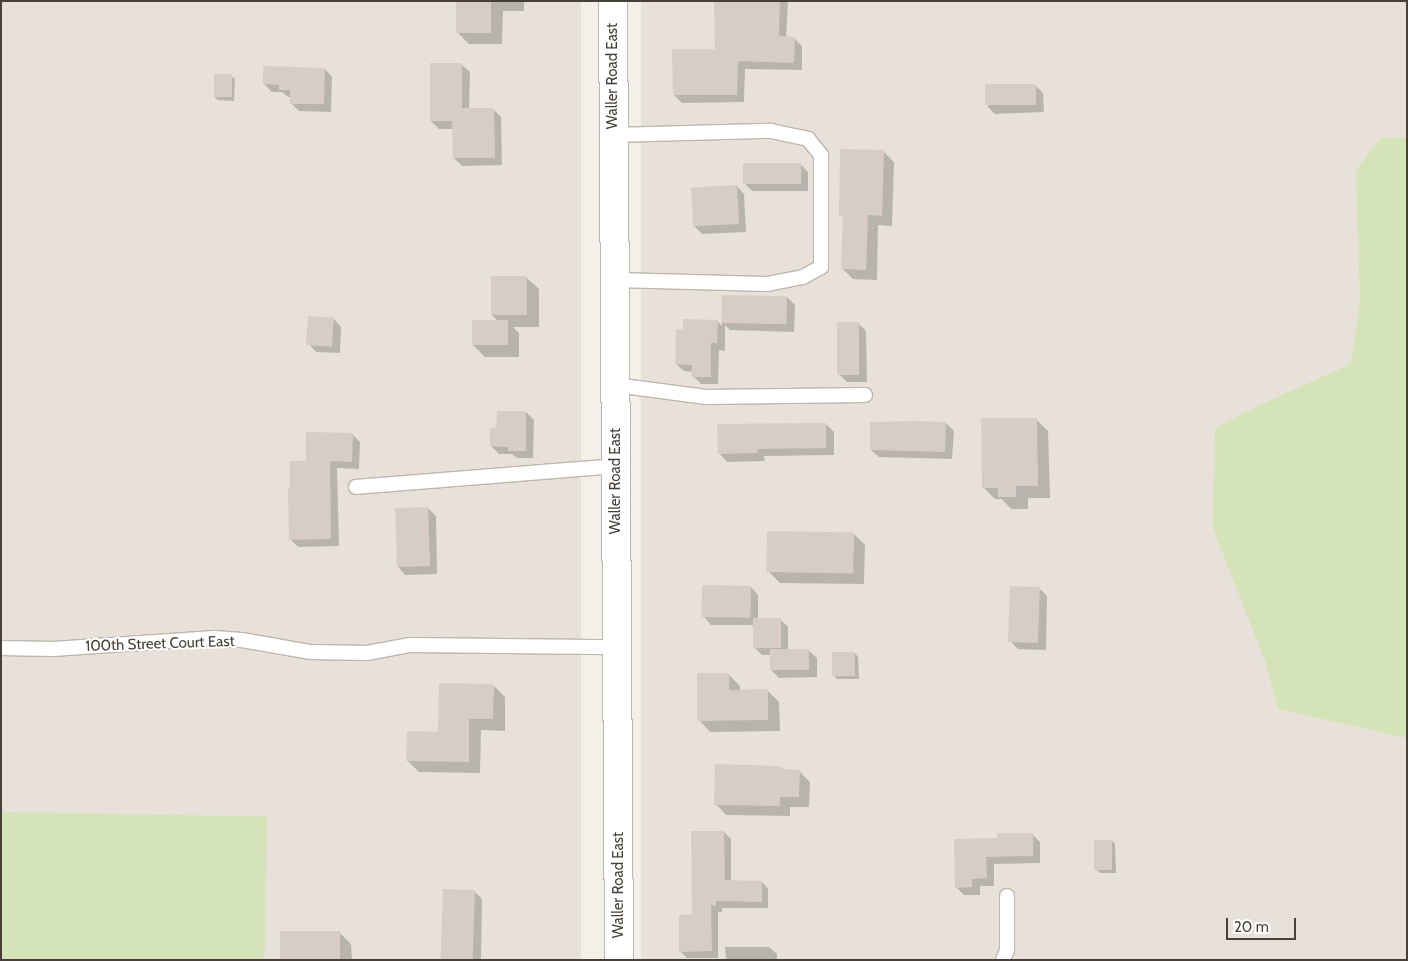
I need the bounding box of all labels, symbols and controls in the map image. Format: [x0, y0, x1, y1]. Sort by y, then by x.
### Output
street label: Waller Road East [604, 23, 622, 129]
street label: Waller Road East [607, 428, 625, 534]
street label: 100th Street Court East [85, 632, 235, 656]
street label: Waller Road East [610, 832, 628, 938]
scale bar [1228, 908, 1298, 940]
text: 20 m [1234, 918, 1269, 936]

